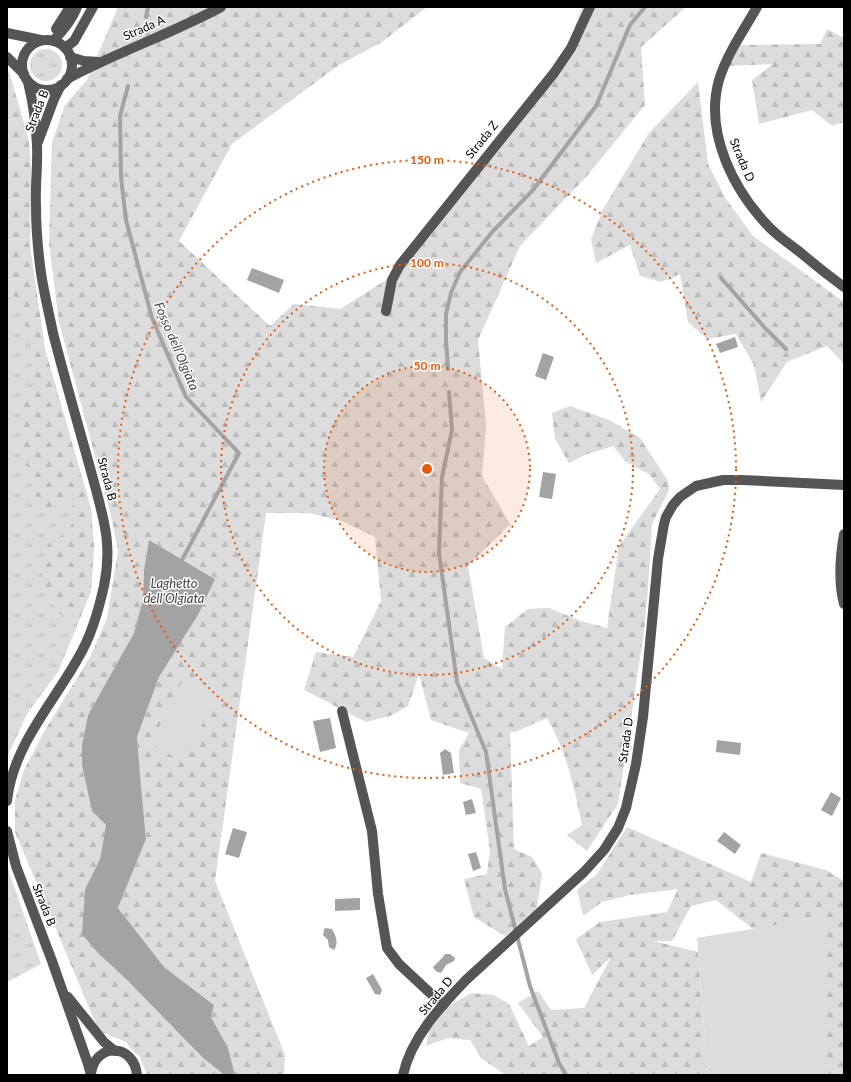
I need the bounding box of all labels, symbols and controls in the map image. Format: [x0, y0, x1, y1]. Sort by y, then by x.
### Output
street label: Strada A [121, 11, 168, 43]
street label: Strada B [22, 87, 52, 134]
street label: Strada Z [462, 118, 501, 161]
street label: Strada D [727, 136, 758, 184]
text: 150 m [410, 152, 444, 167]
text: 100 m [410, 255, 444, 270]
water label: Fosso dell’Olgiata [151, 299, 203, 393]
text: 50 m [414, 358, 440, 373]
street label: Strada B [95, 456, 121, 502]
centre of rings [420, 462, 434, 476]
water label: Laghetto dell'Olgiata [143, 575, 205, 606]
street label: Strada D [615, 716, 636, 764]
street label: Strada B [30, 881, 59, 928]
street label: Strada D [415, 973, 456, 1018]

